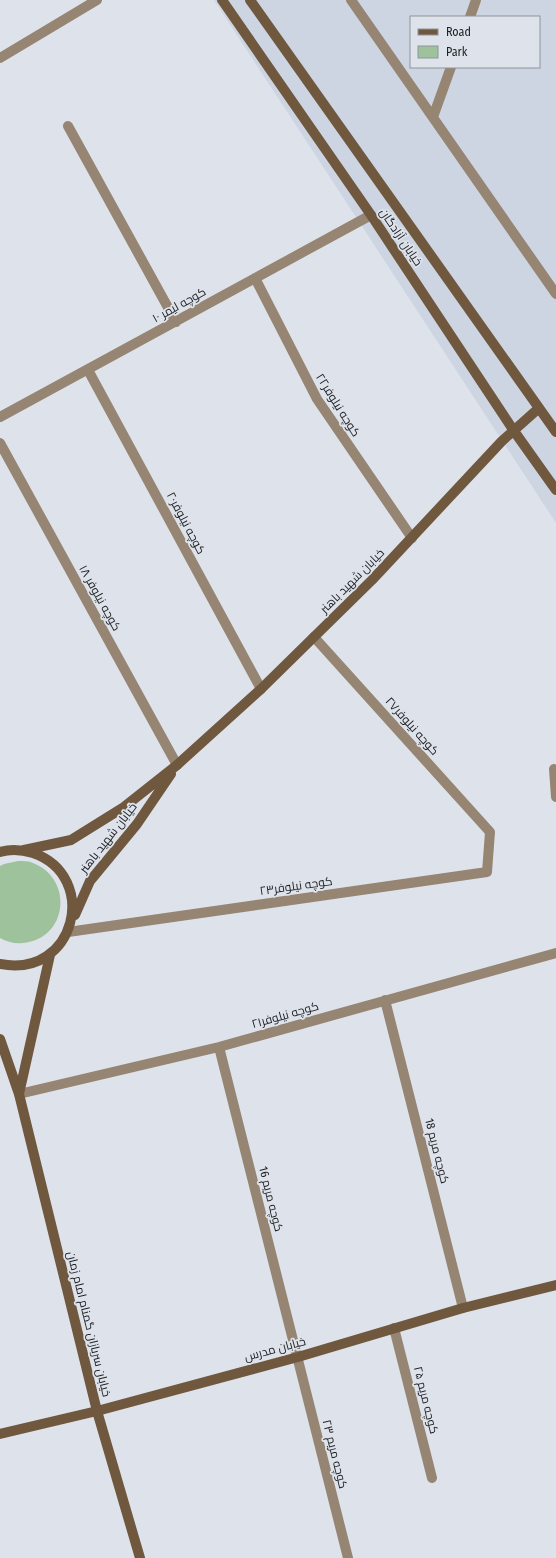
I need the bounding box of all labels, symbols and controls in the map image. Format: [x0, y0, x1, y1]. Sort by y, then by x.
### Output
legend [410, 16, 540, 68]
text: Road [446, 25, 471, 39]
text: Park [446, 45, 468, 59]
street label: خیابان آزادگان [377, 206, 425, 268]
street label: کوچه لیمر ۱۰ [150, 285, 209, 327]
street label: کوچه نیلوفر۲۲ [311, 371, 363, 440]
street label: کوچه نیلوفر۲۰ [162, 490, 208, 557]
street label: خیابان شهید باهنر [316, 546, 387, 617]
street label: کوچه نیلوفر ۱۸ [74, 563, 124, 634]
street label: کوچه نیلوفر۲۷ [381, 694, 442, 759]
street label: خیابان شهید باهنر [76, 800, 140, 877]
street label: کوچه نیلوفر۲۳ [259, 874, 334, 900]
street label: کوچه نیلوفر۲۱ [250, 999, 321, 1033]
street label: کوچه مریم 18 [420, 1117, 452, 1186]
street label: کوچه مریم 16 [254, 1165, 286, 1234]
street label: خیابان سربازان گمنام امام زمان [63, 1250, 114, 1398]
street label: خیابان مدرس [243, 1334, 307, 1364]
street label: کوچه مریم ۲۵ [409, 1365, 441, 1436]
street label: کوچه مریم ۲۳ [318, 1418, 350, 1490]

